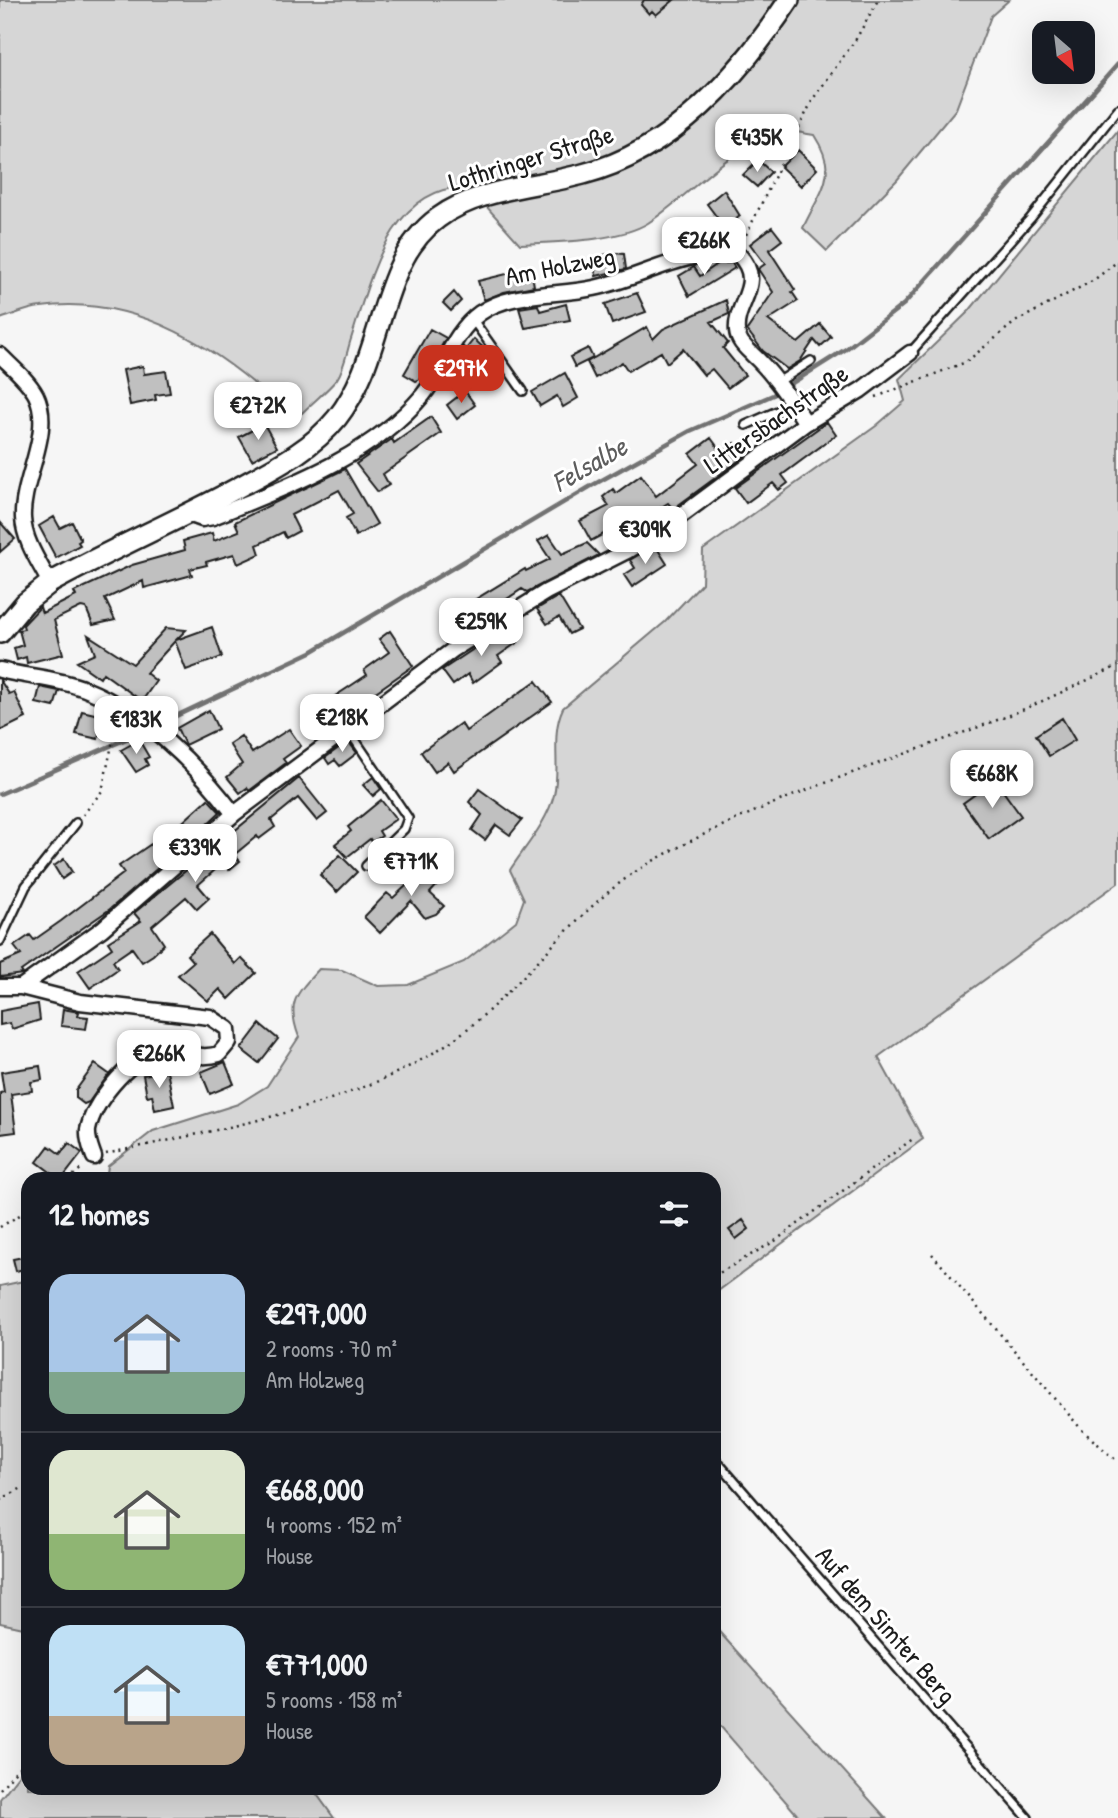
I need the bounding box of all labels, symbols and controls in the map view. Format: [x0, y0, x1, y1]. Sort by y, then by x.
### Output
north arrow [1032, 21, 1096, 84]
map controls [1032, 21, 1095, 84]
pin: €435K [708, 114, 806, 174]
street label: Lothringer Straße [444, 116, 618, 199]
text: €435K [731, 121, 783, 152]
pin: €266K [655, 218, 753, 277]
text: €266K [678, 224, 730, 255]
street label: Am Holzweg [502, 238, 618, 293]
pin: €297K [412, 346, 510, 405]
text: €297K [434, 352, 488, 383]
street label: Littersbachstraße [696, 356, 855, 481]
pin: €272K [209, 382, 307, 442]
text: €272K [230, 389, 286, 420]
water label: Felsalbe [544, 426, 635, 501]
pin: €309K [596, 506, 694, 566]
text: €309K [619, 513, 671, 544]
pin: €259K [432, 598, 530, 658]
text: €259K [455, 605, 507, 636]
pin: €218K [293, 694, 391, 754]
pin: €183K [87, 696, 185, 756]
text: €218K [316, 701, 368, 732]
text: €183K [110, 703, 162, 734]
pin: €668K [943, 750, 1041, 810]
text: €668K [966, 757, 1018, 788]
pin: €339K [146, 824, 244, 884]
text: €339K [169, 831, 221, 862]
pin: €771K [362, 838, 460, 898]
text: €771K [384, 845, 438, 876]
pin: €266K [110, 1030, 208, 1090]
text: €266K [133, 1037, 185, 1068]
text: 12 homes [49, 1194, 149, 1234]
icon: filters [655, 1195, 693, 1233]
text: €297,000 [266, 1293, 367, 1333]
icon: home [105, 1302, 189, 1386]
text: 2 rooms · 70 m² [266, 1333, 397, 1364]
text: Am Holzweg [266, 1364, 364, 1395]
text: €668,000 [266, 1469, 364, 1509]
icon: home [105, 1478, 189, 1562]
text: 4 rooms · 152 m² [266, 1509, 402, 1540]
street label: Auf dem Simter Berg [808, 1538, 965, 1711]
text: House [266, 1540, 313, 1571]
text: €771,000 [266, 1644, 367, 1684]
icon: home [105, 1653, 189, 1737]
text: 5 rooms · 158 m² [266, 1684, 402, 1715]
text: House [266, 1715, 313, 1746]

